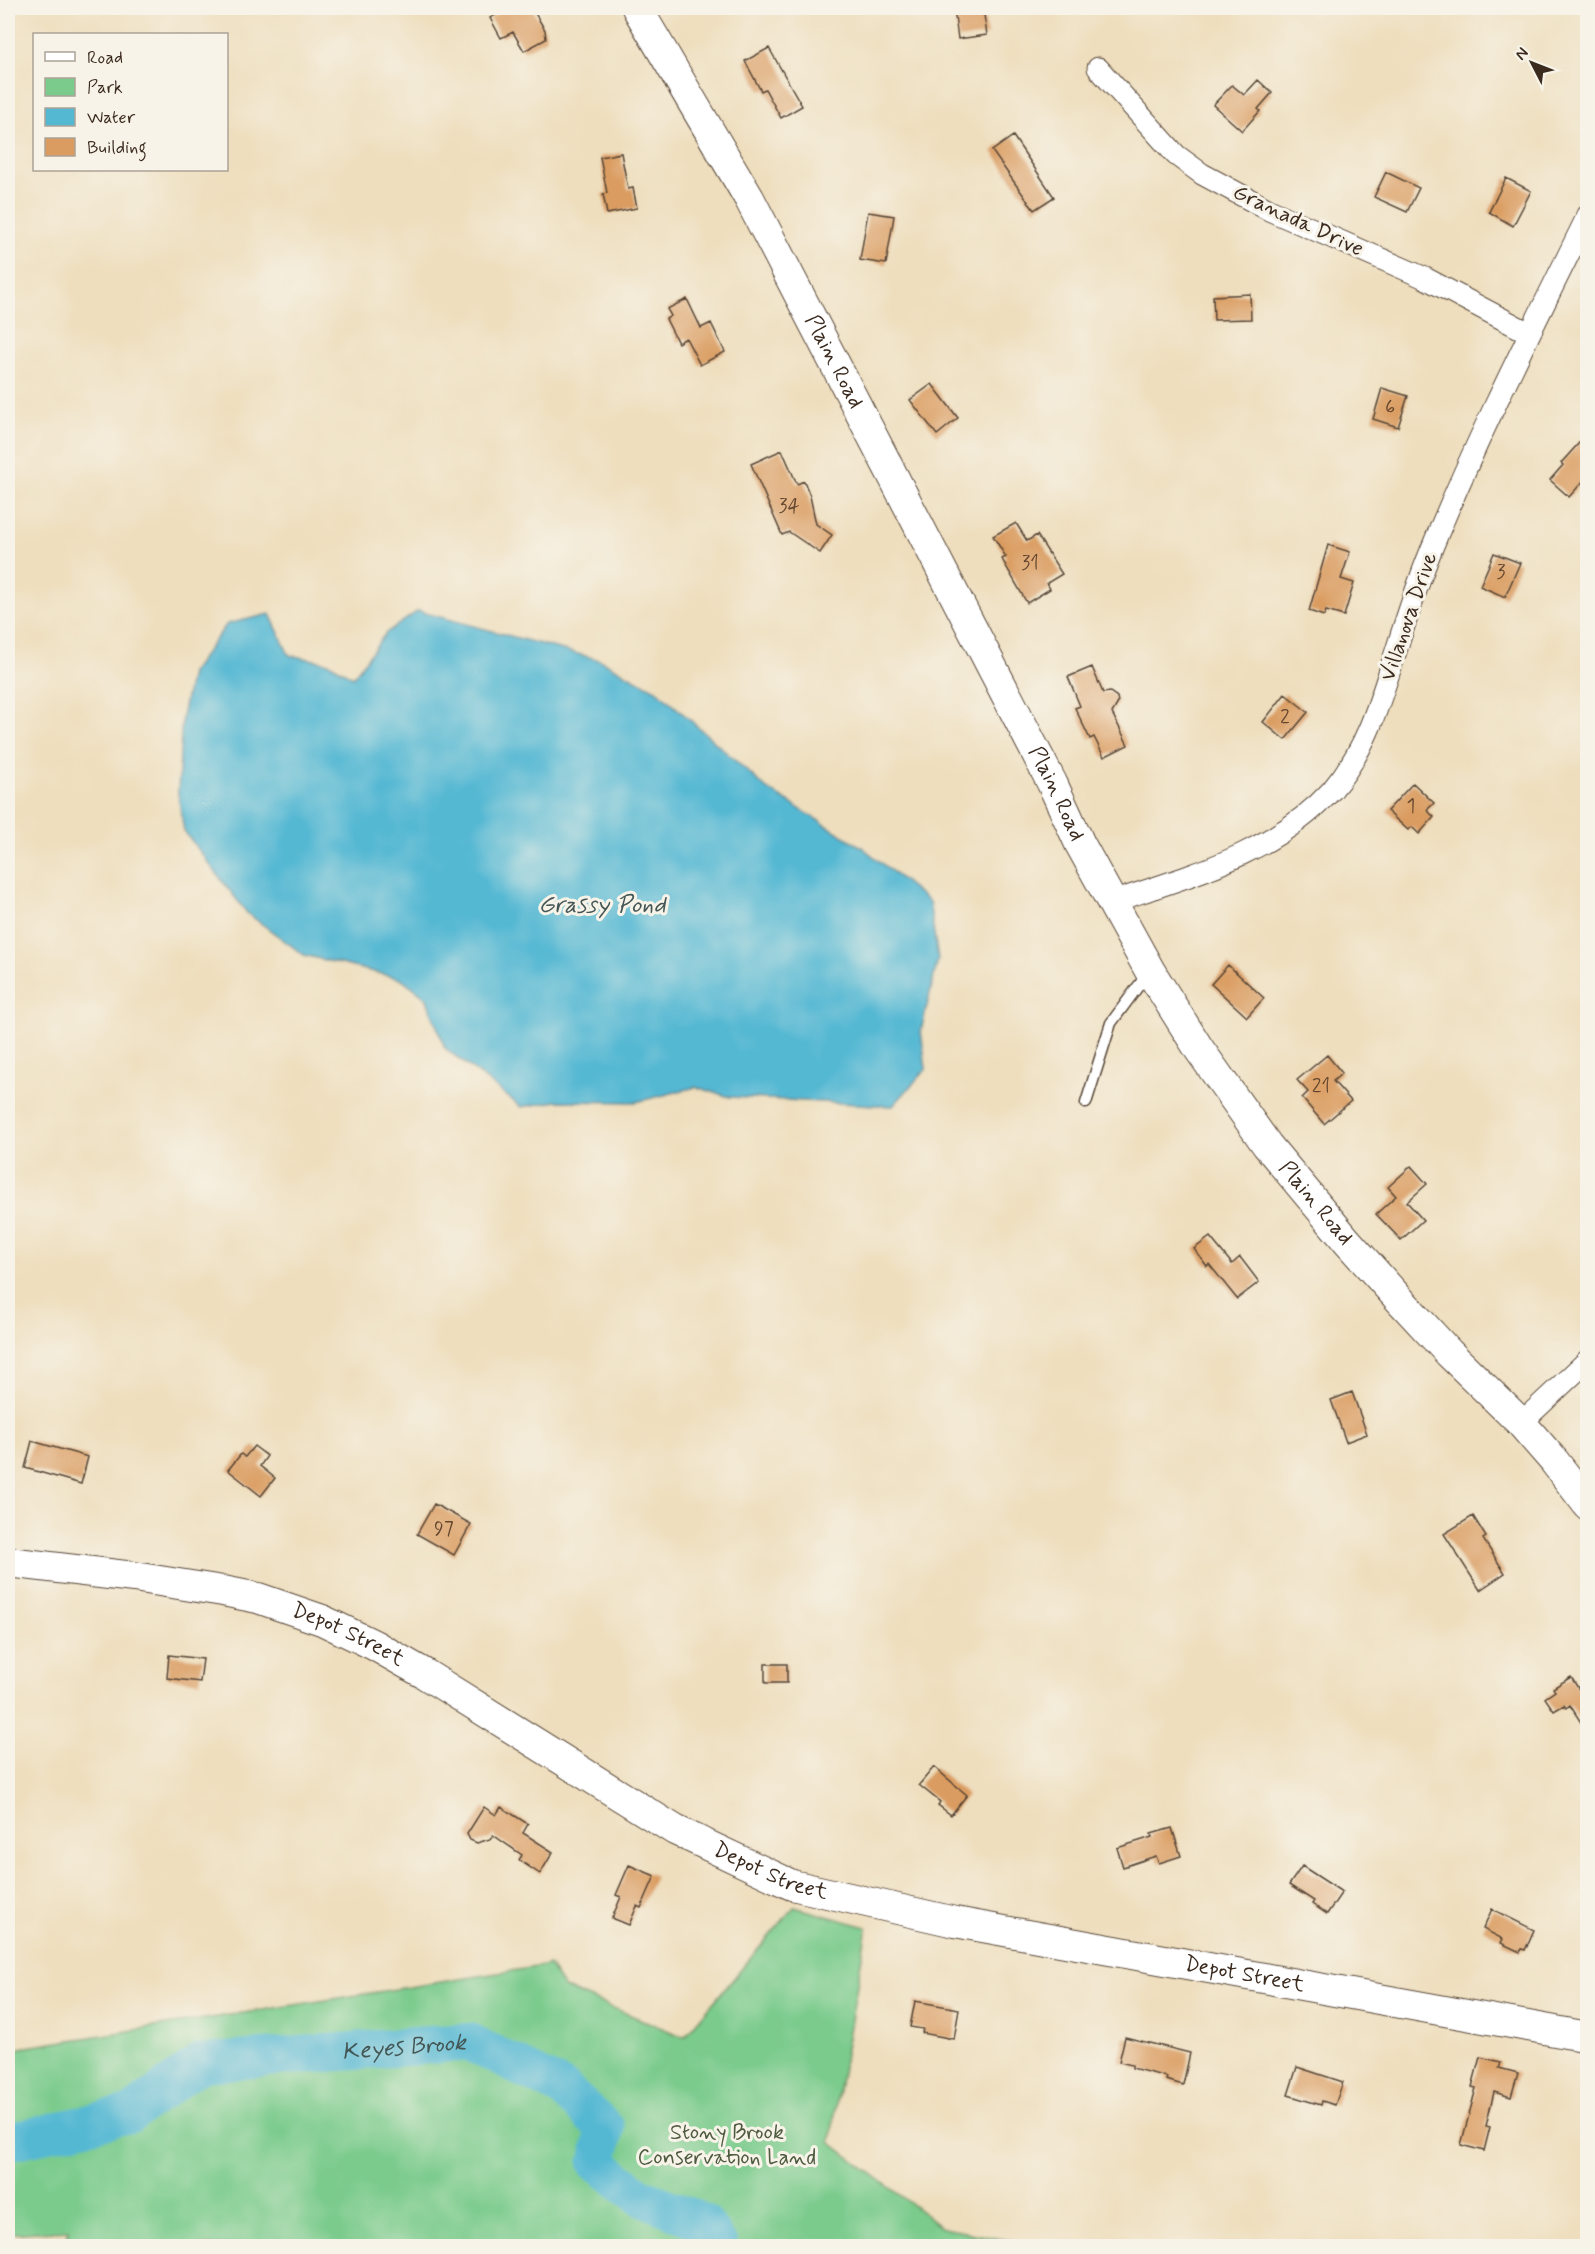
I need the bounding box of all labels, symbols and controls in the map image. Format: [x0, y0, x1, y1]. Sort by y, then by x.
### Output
legend [33, 33, 228, 171]
north arrow [1502, 33, 1562, 93]
text: N [1511, 43, 1533, 65]
text: Road [87, 46, 123, 70]
text: Park [87, 76, 123, 100]
text: Water [87, 106, 136, 130]
text: Building [87, 136, 147, 162]
street label: Granada Drive [1228, 178, 1368, 264]
street label: Plain Road [798, 310, 870, 413]
house number: 6 [1385, 394, 1395, 421]
house number: 34 [778, 493, 800, 520]
street label: Villanova Drive [1374, 549, 1444, 685]
house number: 31 [1021, 550, 1039, 577]
house number: 3 [1496, 559, 1506, 586]
house number: 2 [1280, 704, 1290, 731]
street label: Plain Road [1021, 742, 1091, 846]
house number: 1 [1407, 793, 1415, 820]
water label: Grassy Pond [539, 890, 667, 921]
house number: 21 [1312, 1073, 1330, 1100]
street label: Plain Road [1272, 1155, 1359, 1251]
house number: 97 [434, 1516, 454, 1543]
street label: Depot Street [288, 1597, 409, 1673]
street label: Depot Street [709, 1836, 830, 1907]
street label: Depot Street [1182, 1950, 1307, 1999]
water label: Keyes Brook [341, 2027, 469, 2067]
park label: Stony Brook Conservation Land [638, 2119, 816, 2172]

